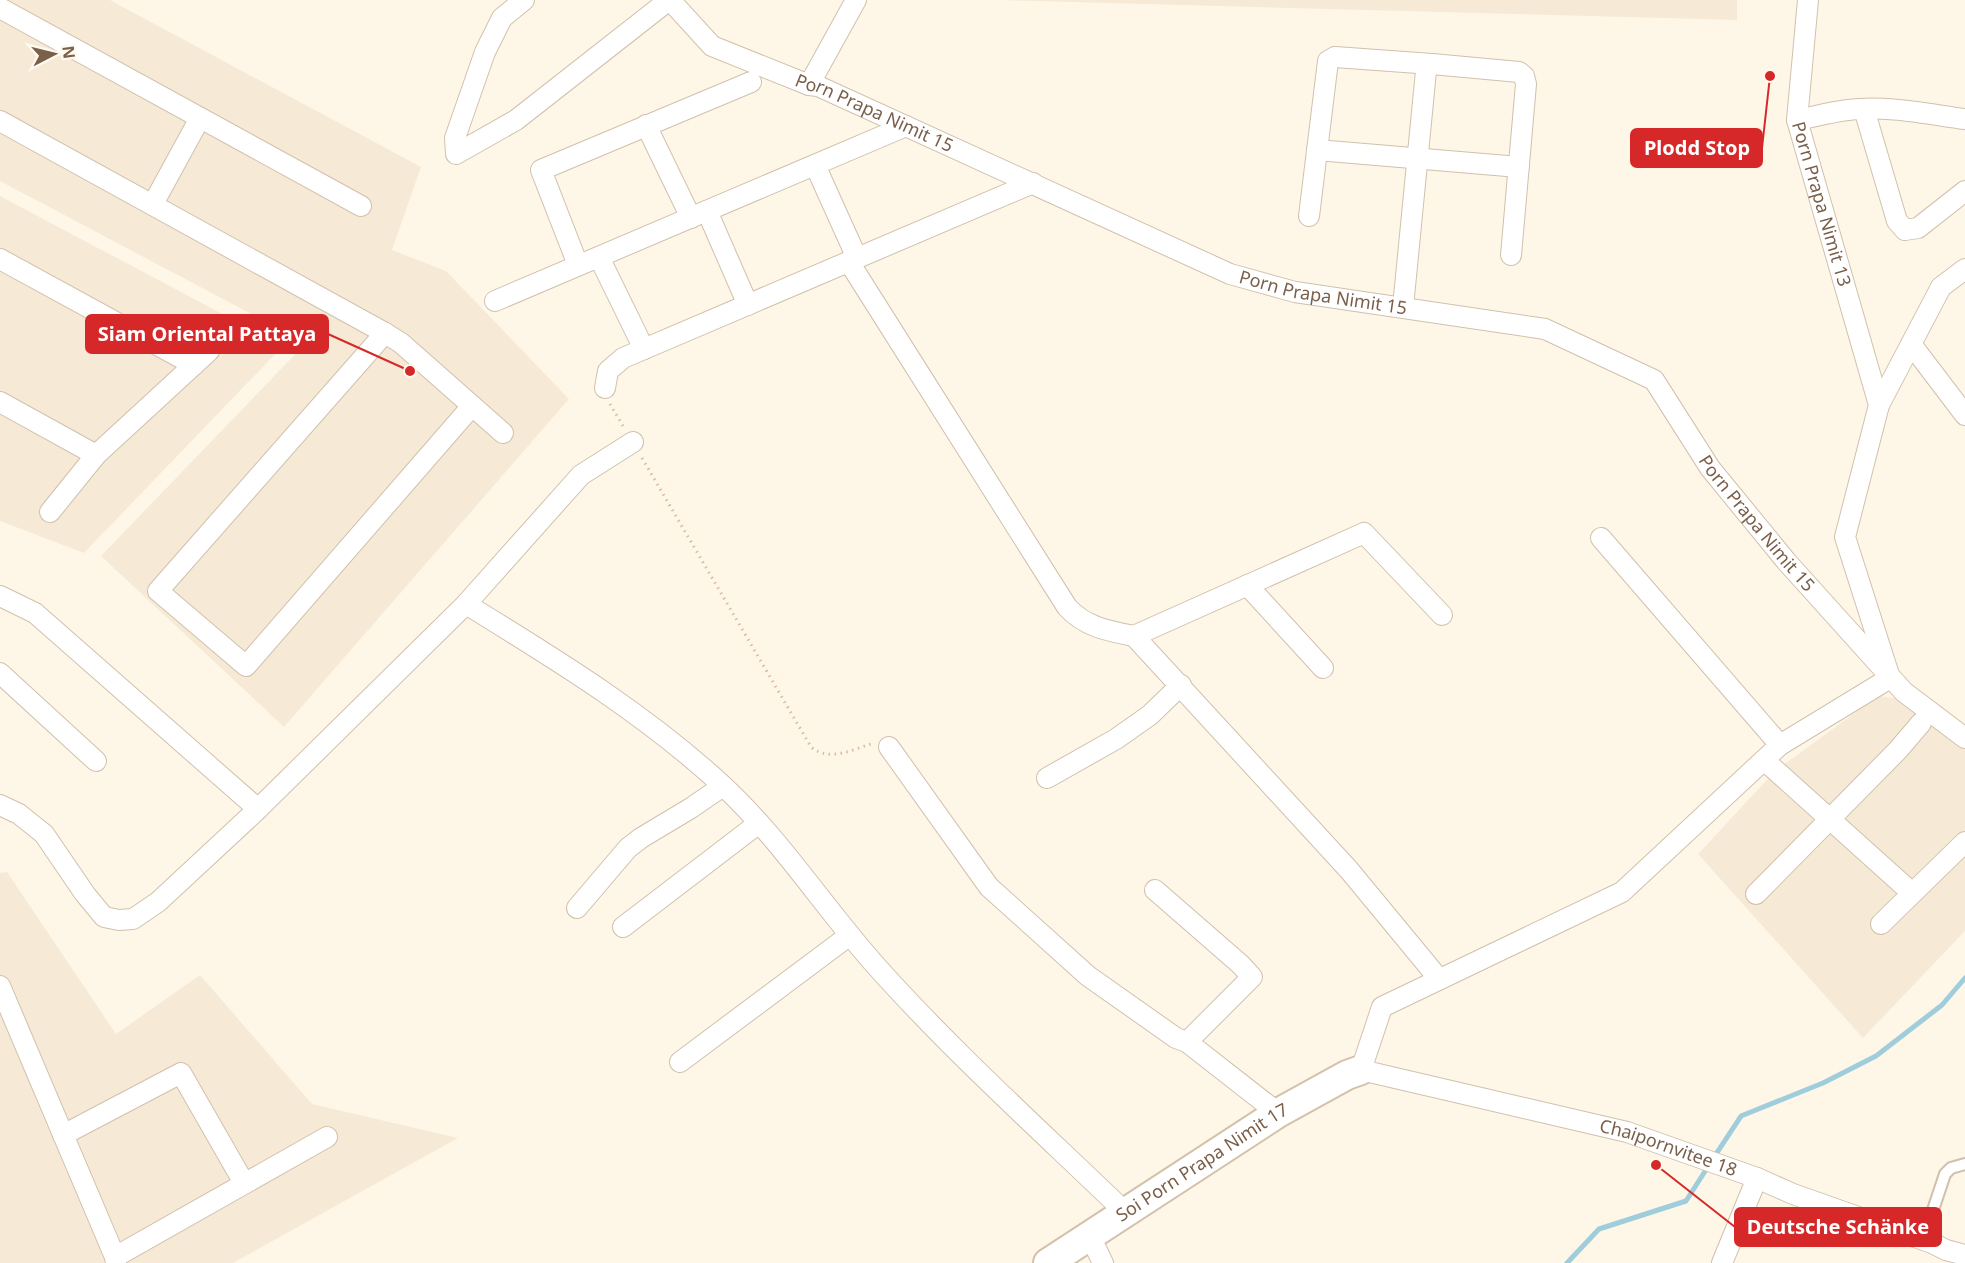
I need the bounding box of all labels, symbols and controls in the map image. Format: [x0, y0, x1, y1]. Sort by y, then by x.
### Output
north arrow [24, 24, 84, 84]
text: N [57, 44, 81, 60]
street label: Porn Prapa Nimit 15 [792, 68, 958, 157]
street label: Porn Prapa Nimit 13 [1787, 119, 1857, 289]
callout: Plodd Stop [1631, 129, 1762, 167]
text: Plodd Stop [1644, 134, 1750, 161]
street label: Porn Prapa Nimit 15 [1237, 264, 1409, 319]
callout: Siam Oriental Pattaya [86, 315, 328, 353]
text: Siam Oriental Pattaya [98, 320, 316, 347]
street label: Porn Prapa Nimit 15 [1694, 450, 1821, 596]
street label: Soi Porn Prapa Nimit 17 [1111, 1097, 1292, 1227]
street label: Chaipornvitee 18 [1597, 1113, 1741, 1181]
callout: Deutsche Schänke [1735, 1208, 1941, 1246]
text: Deutsche Schänke [1747, 1213, 1929, 1240]

